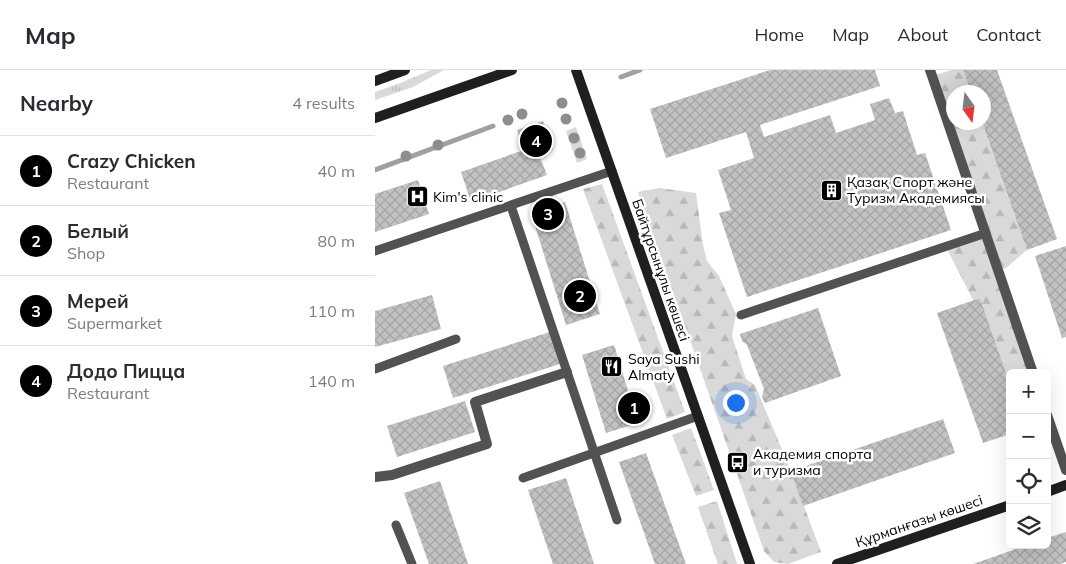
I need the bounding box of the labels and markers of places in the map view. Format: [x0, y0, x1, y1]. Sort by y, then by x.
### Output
pin: 4 [520, 122, 552, 160]
place label: Қазақ Спорт және Туризм Академиясы [847, 173, 985, 207]
building icon: Қазақ Спорт және Туризм Академиясы [819, 178, 843, 202]
hospital icon: Kim's clinic [405, 185, 429, 209]
place label: Kim's clinic [433, 188, 503, 206]
pin: 3 [532, 195, 564, 233]
pin: 2 [564, 277, 596, 315]
place label: Saya Sushi Almaty [628, 350, 700, 384]
restaurant icon: Saya Sushi Almaty [600, 355, 624, 379]
pin: 1 [618, 389, 650, 427]
place label: Академия спорта и туризма [753, 445, 872, 479]
bus stop icon: Академия спорта и туризма [725, 450, 749, 474]

